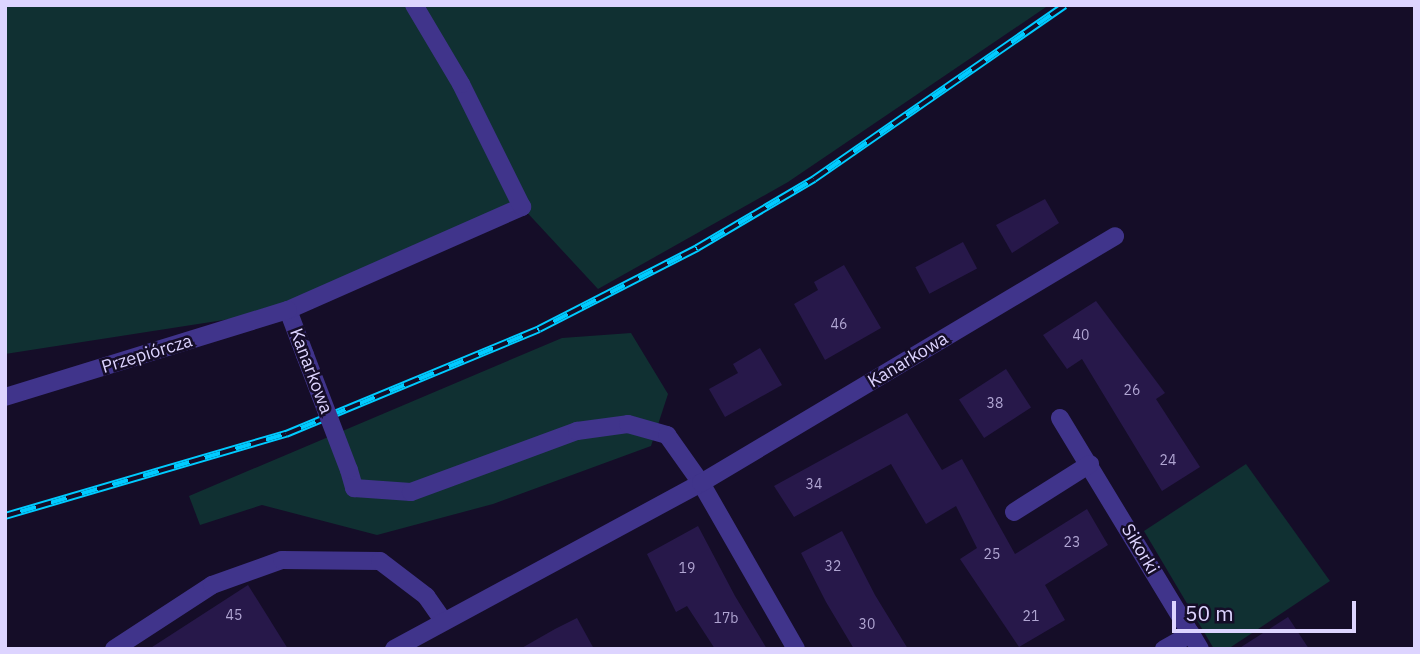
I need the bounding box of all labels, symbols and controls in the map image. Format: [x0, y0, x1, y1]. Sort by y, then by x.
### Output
house number: 46 [831, 316, 847, 332]
street label: Kanarkowa [285, 325, 337, 417]
house number: 40 [1073, 327, 1089, 343]
street label: Kanarkowa [864, 328, 952, 392]
street label: Przepiórcza [99, 330, 195, 378]
house number: 26 [1124, 382, 1140, 398]
house number: 38 [987, 395, 1003, 411]
house number: 24 [1160, 452, 1176, 468]
house number: 34 [806, 476, 822, 492]
street label: Sikorki [1117, 520, 1163, 578]
house number: 23 [1064, 534, 1080, 550]
house number: 25 [984, 546, 1000, 562]
house number: 32 [825, 558, 841, 574]
house number: 19 [679, 560, 695, 576]
scale bar [1175, 588, 1359, 632]
text: 50 m [1185, 599, 1234, 627]
house number: 45 [226, 607, 242, 623]
house number: 21 [1023, 608, 1039, 624]
house number: 17b [714, 610, 738, 626]
house number: 30 [859, 616, 875, 632]

